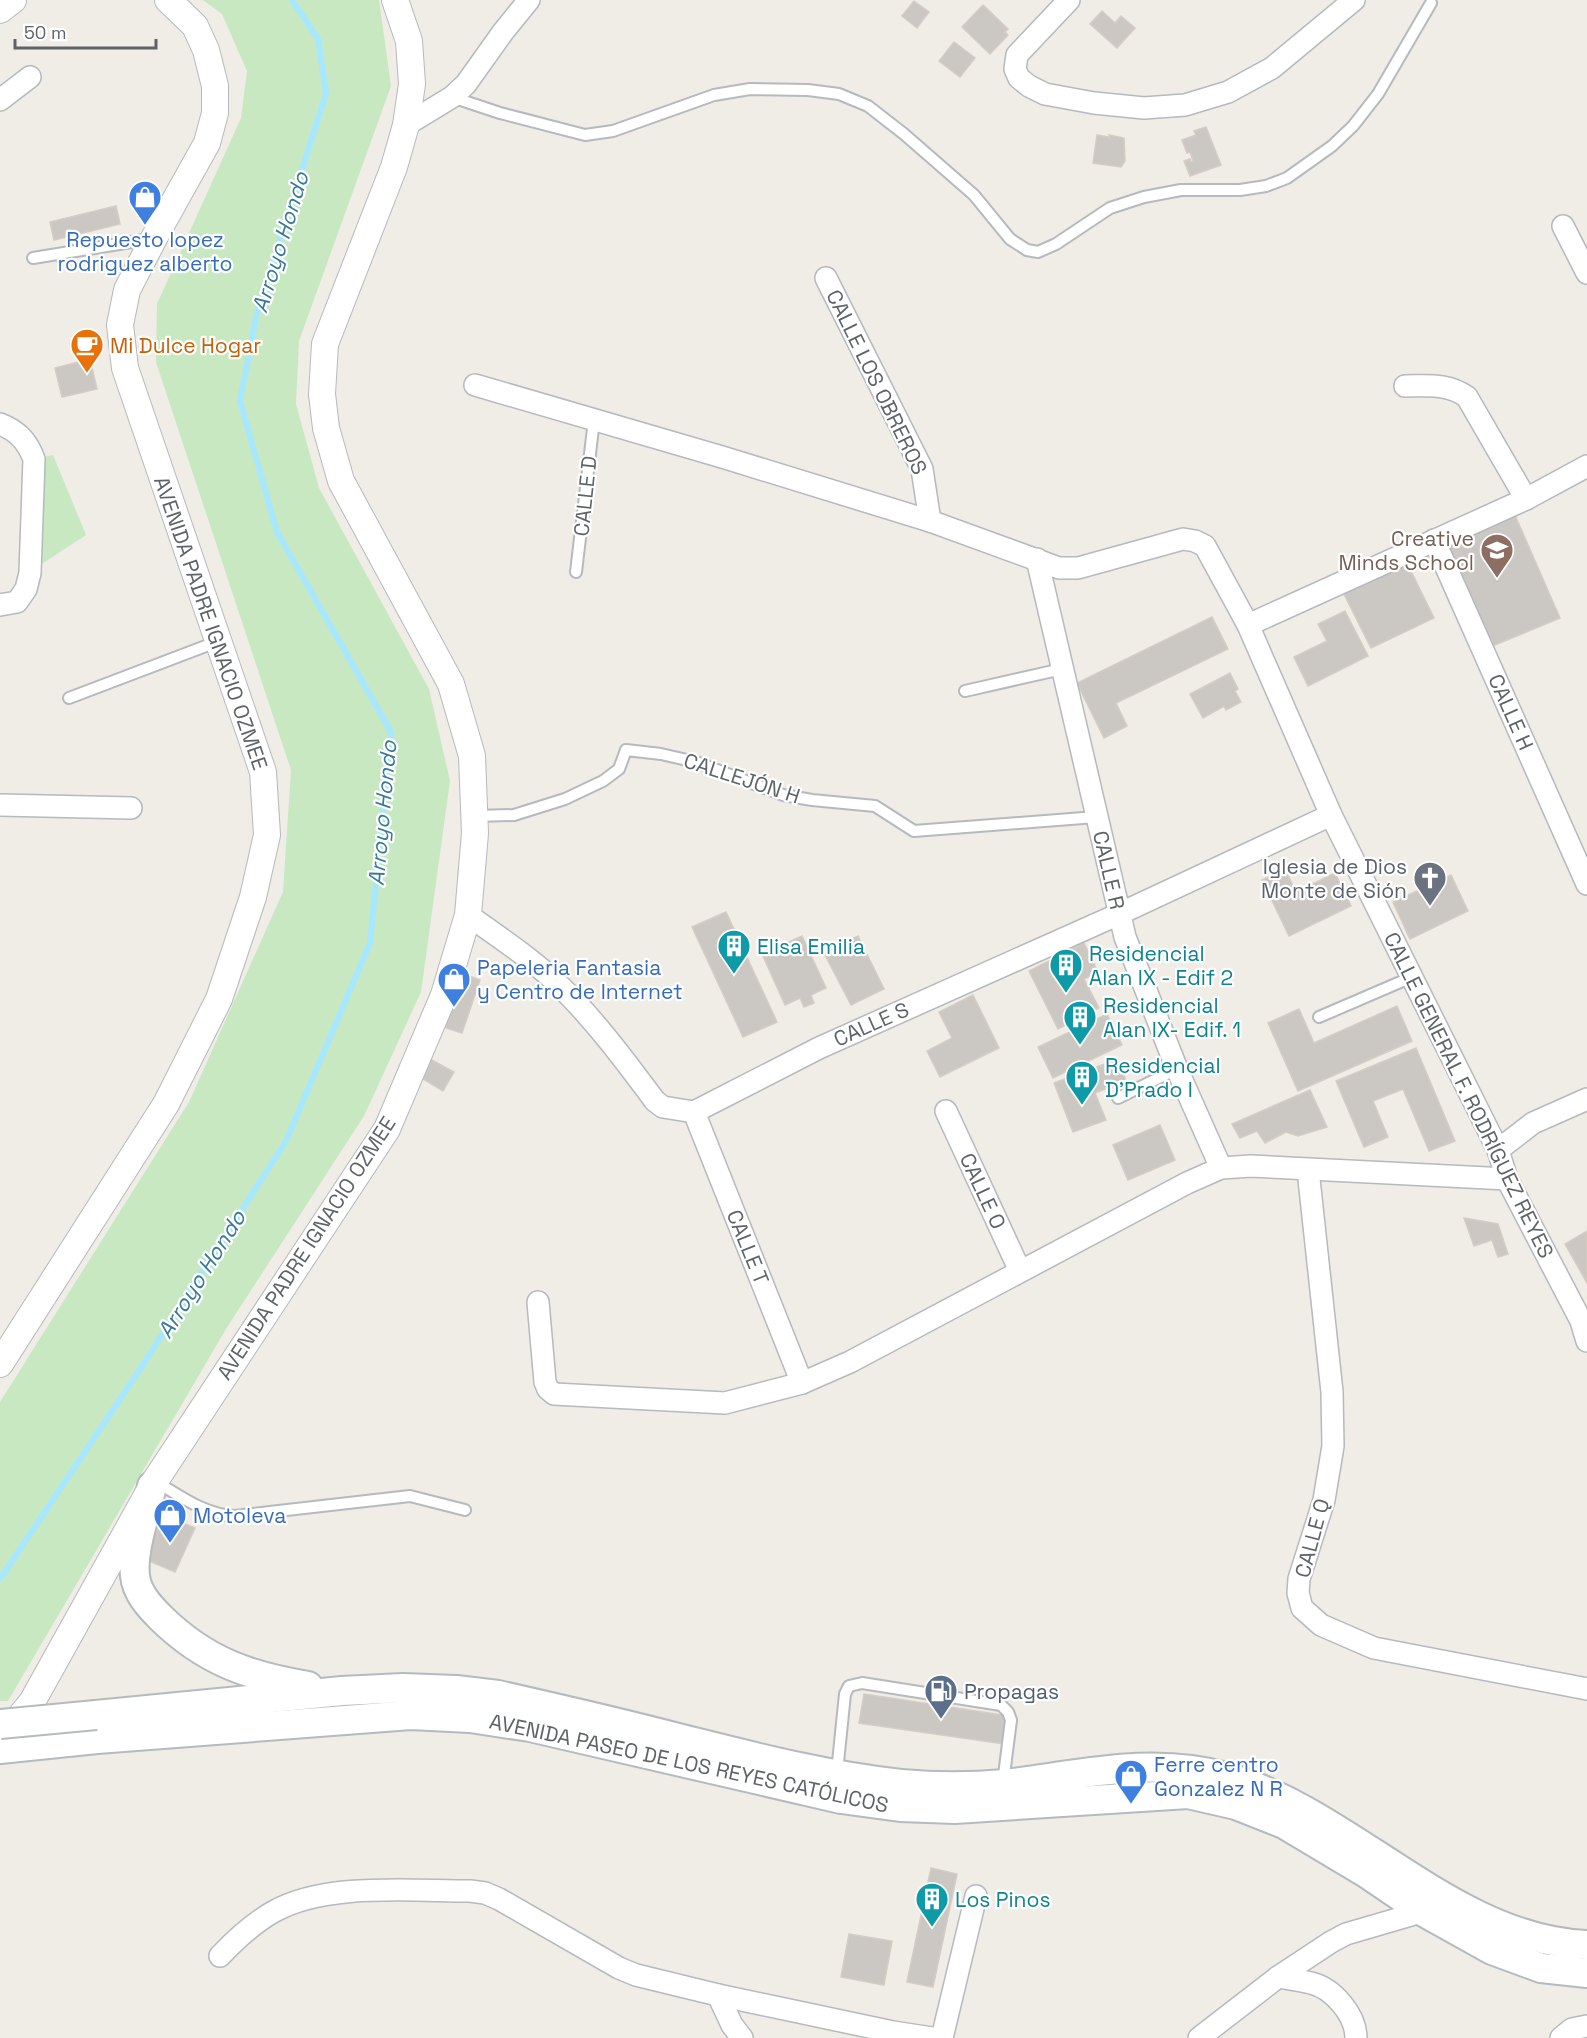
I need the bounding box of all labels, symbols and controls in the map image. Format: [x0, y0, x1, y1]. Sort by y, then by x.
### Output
scale bar [15, 12, 156, 50]
text: 50 m [24, 21, 66, 44]
water label: Arroyo Hondo [245, 167, 315, 316]
shop icon: Repuesto lopez rodriguez alberto [127, 179, 163, 226]
place label: Repuesto lopez rodriguez alberto [57, 226, 233, 277]
street label: CALLE LOS OBREROS [820, 285, 934, 479]
cafe icon: Mi Dulce Hogar [69, 327, 105, 374]
place label: Mi Dulce Hogar [110, 332, 261, 359]
street label: CALLE D [567, 454, 603, 538]
street label: AVENIDA PADRE IGNACIO OZMEE [148, 473, 274, 773]
place label: Creative Minds School [1338, 525, 1474, 576]
school or university icon: Creative Minds School [1479, 532, 1515, 579]
street label: CALLE H [1482, 670, 1540, 754]
water label: Arroyo Hondo [362, 738, 402, 887]
street label: CALLEJÓN H [680, 747, 804, 809]
street label: CALLE R [1087, 828, 1131, 912]
place label: Iglesia de Dios Monte de Sión [1261, 853, 1407, 904]
church icon: Iglesia de Dios Monte de Sión [1412, 860, 1448, 907]
street label: CALLE GENERAL F. RODRÍGUEZ REYES [1378, 927, 1560, 1263]
building icon: Elisa Emilia [716, 928, 752, 975]
place label: Elisa Emilia [757, 933, 865, 960]
place label: Residencial Alan IX - Edif 2 [1089, 940, 1233, 991]
building icon: Residencial Alan IX - Edif 2 [1048, 947, 1084, 994]
place label: Papeleria Fantasia y Centro de Internet [477, 954, 683, 1005]
shop icon: Papeleria Fantasia y Centro de Internet [436, 961, 472, 1008]
place label: Residencial Alan IX- Edif. 1 [1103, 992, 1241, 1043]
street label: CALLE S [829, 995, 913, 1053]
building icon: Residencial Alan IX- Edif. 1 [1062, 999, 1098, 1046]
place label: Residencial D'Prado I [1105, 1052, 1221, 1103]
building icon: Residencial D'Prado I [1064, 1059, 1100, 1106]
street label: AVENIDA PADRE IGNACIO OZMEE [211, 1111, 401, 1385]
street label: CALLE O [954, 1149, 1012, 1233]
water label: Arroyo Hondo [151, 1204, 252, 1343]
street label: CALLE T [721, 1206, 775, 1288]
street label: CALLE Q [1289, 1495, 1335, 1581]
shop icon: Motoleva [152, 1497, 188, 1544]
place label: Motoleva [193, 1502, 286, 1529]
fuel station icon: Propagas [923, 1673, 959, 1720]
place label: Propagas [964, 1678, 1059, 1705]
street label: AVENIDA PASEO DE LOS REYES CATÓLICOS [487, 1707, 891, 1819]
place label: Ferre centro Gonzalez N R [1154, 1751, 1283, 1802]
shop icon: Ferre centro Gonzalez N R [1113, 1758, 1149, 1805]
building icon: Los Pinos [914, 1881, 950, 1928]
place label: Los Pinos [955, 1886, 1051, 1913]

